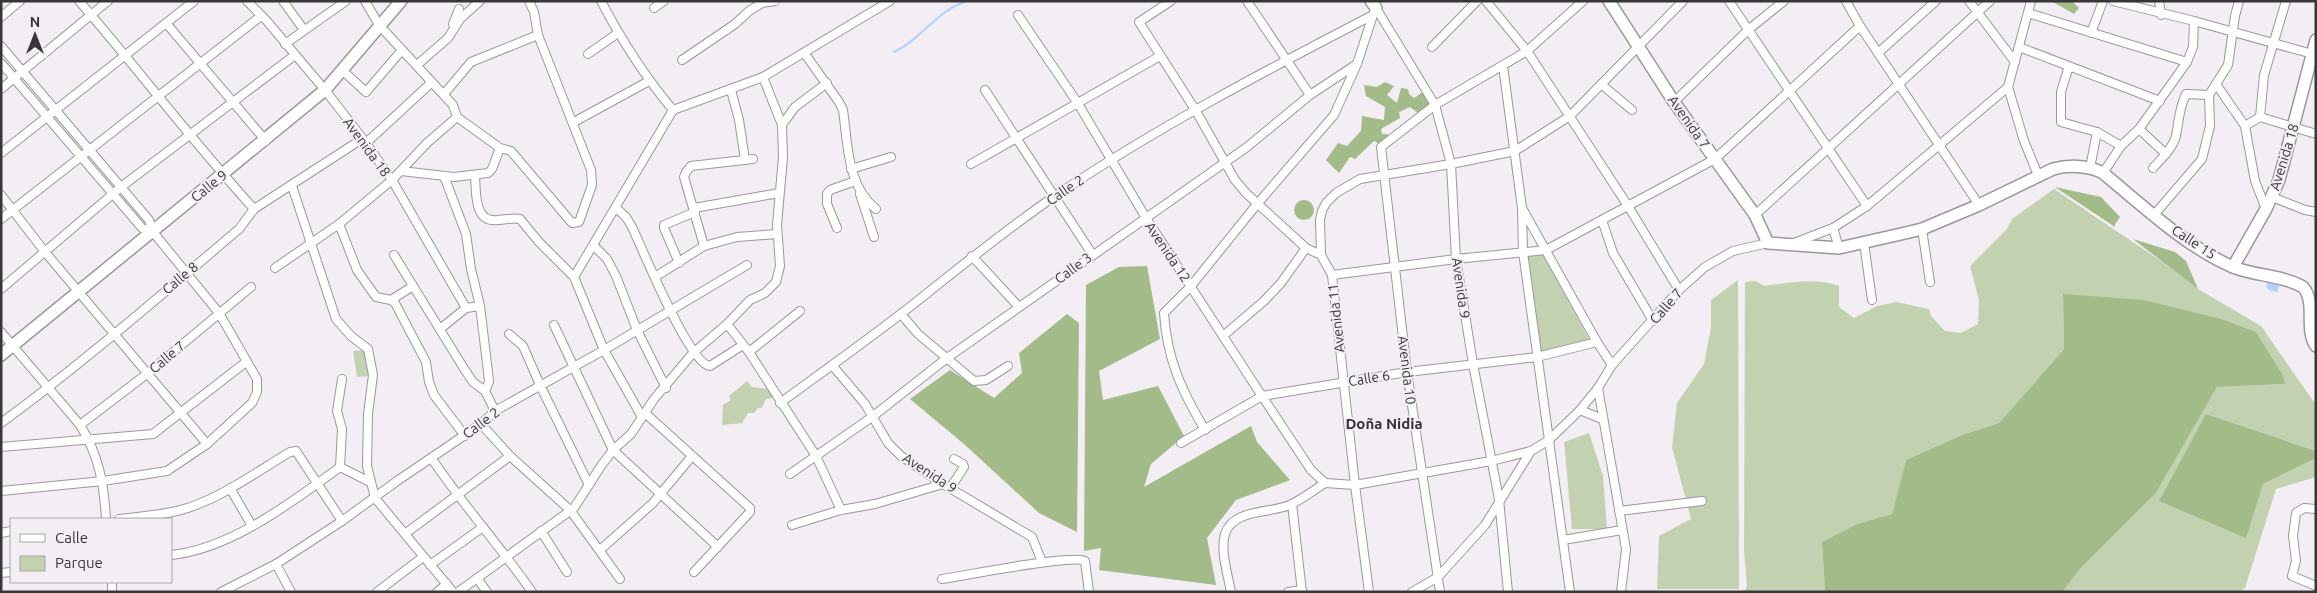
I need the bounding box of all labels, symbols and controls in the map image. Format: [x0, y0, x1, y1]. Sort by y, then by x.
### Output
north arrow [10, 10, 60, 60]
text: N [30, 14, 40, 30]
street label: Avenida 7 [1665, 92, 1713, 152]
street label: Avenida 18 [340, 114, 394, 180]
street label: Avenida 18 [2266, 121, 2302, 192]
street label: Calle 9 [188, 167, 230, 205]
street label: Calle 2 [1043, 172, 1087, 208]
street label: Avenida 12 [1142, 219, 1194, 285]
street label: Calle 15 [2169, 222, 2219, 262]
street label: Calle 3 [1051, 249, 1095, 287]
street label: Avenida 9 [1449, 257, 1473, 319]
street label: Calle 8 [159, 258, 201, 298]
street label: Avenida 11 [1324, 283, 1348, 353]
street label: Calle 7 [1646, 285, 1686, 327]
street label: Avenida 10 [1395, 335, 1419, 405]
street label: Calle 7 [146, 337, 188, 377]
street label: Calle 6 [1347, 367, 1391, 389]
street label: Calle 2 [459, 404, 503, 442]
district label: Doña Nidia [1345, 415, 1423, 432]
street label: Avenida 9 [900, 450, 960, 496]
legend [10, 518, 172, 583]
text: Calle [55, 529, 88, 546]
text: Parque [55, 554, 103, 571]

